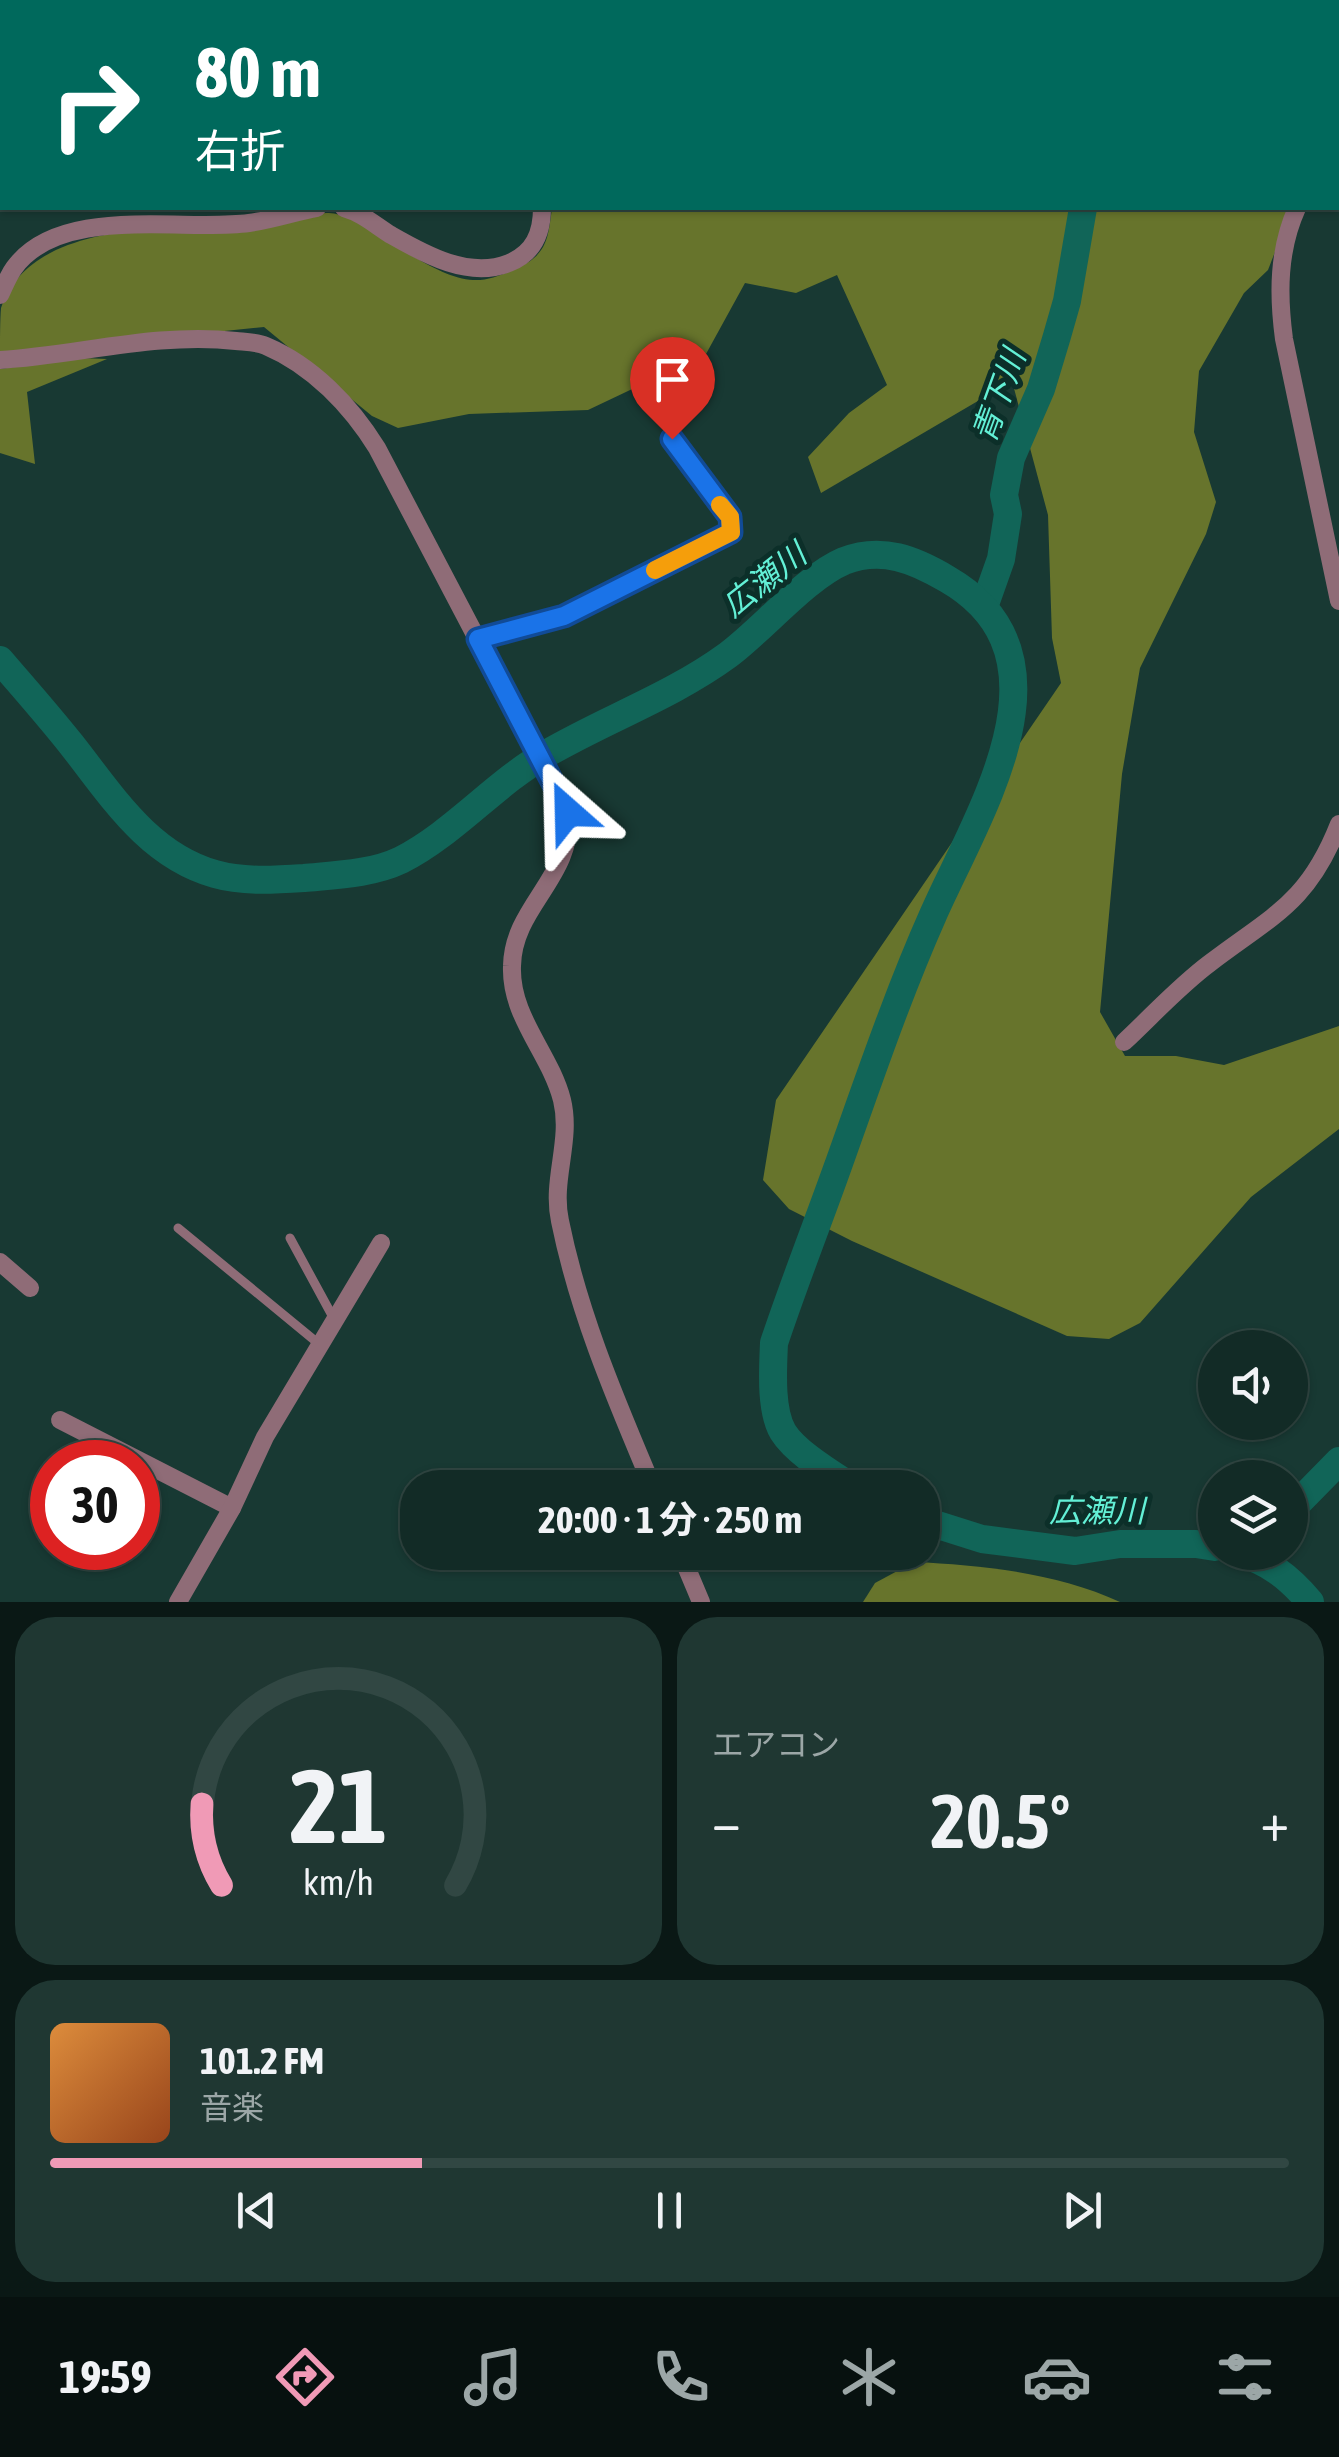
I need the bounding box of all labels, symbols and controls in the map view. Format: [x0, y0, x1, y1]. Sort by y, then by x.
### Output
text: 80 m [195, 32, 321, 112]
icon: right [30, 40, 160, 170]
text: 右折 [195, 125, 285, 177]
pin [630, 337, 715, 440]
water label: 青下川 [965, 342, 1033, 447]
icon: arrive [645, 352, 700, 407]
water label: 広瀬川 [714, 534, 815, 624]
position arrow [516, 760, 620, 864]
map controls [1198, 1330, 1308, 1570]
button: sound [1198, 1330, 1308, 1440]
speed limit sign: 30 [30, 1440, 160, 1570]
button: layers [1198, 1460, 1308, 1570]
water label: 広瀬川 [1049, 1492, 1148, 1529]
text: 20:00 · 1 分 · 250 m [538, 1498, 802, 1541]
text: エアコン [712, 1726, 840, 1763]
text: 21 [290, 1746, 387, 1865]
text: 20.5° [931, 1778, 1070, 1864]
text: − [712, 1790, 741, 1853]
text: + [1260, 1790, 1289, 1853]
text: km/h [303, 1862, 374, 1903]
text: 101.2 FM [200, 2039, 324, 2082]
text: 音楽 [200, 2089, 264, 2126]
icon: previous [229, 2183, 284, 2238]
icon: pause [642, 2183, 697, 2238]
icon: next [1055, 2183, 1110, 2238]
icon: directions [270, 2342, 340, 2412]
icon: music [458, 2342, 528, 2412]
icon: phone [646, 2342, 716, 2412]
icon: climate [834, 2342, 904, 2412]
icon: car [1022, 2342, 1092, 2412]
icon: filters [1210, 2342, 1280, 2412]
text: 19:59 [59, 2351, 152, 2403]

